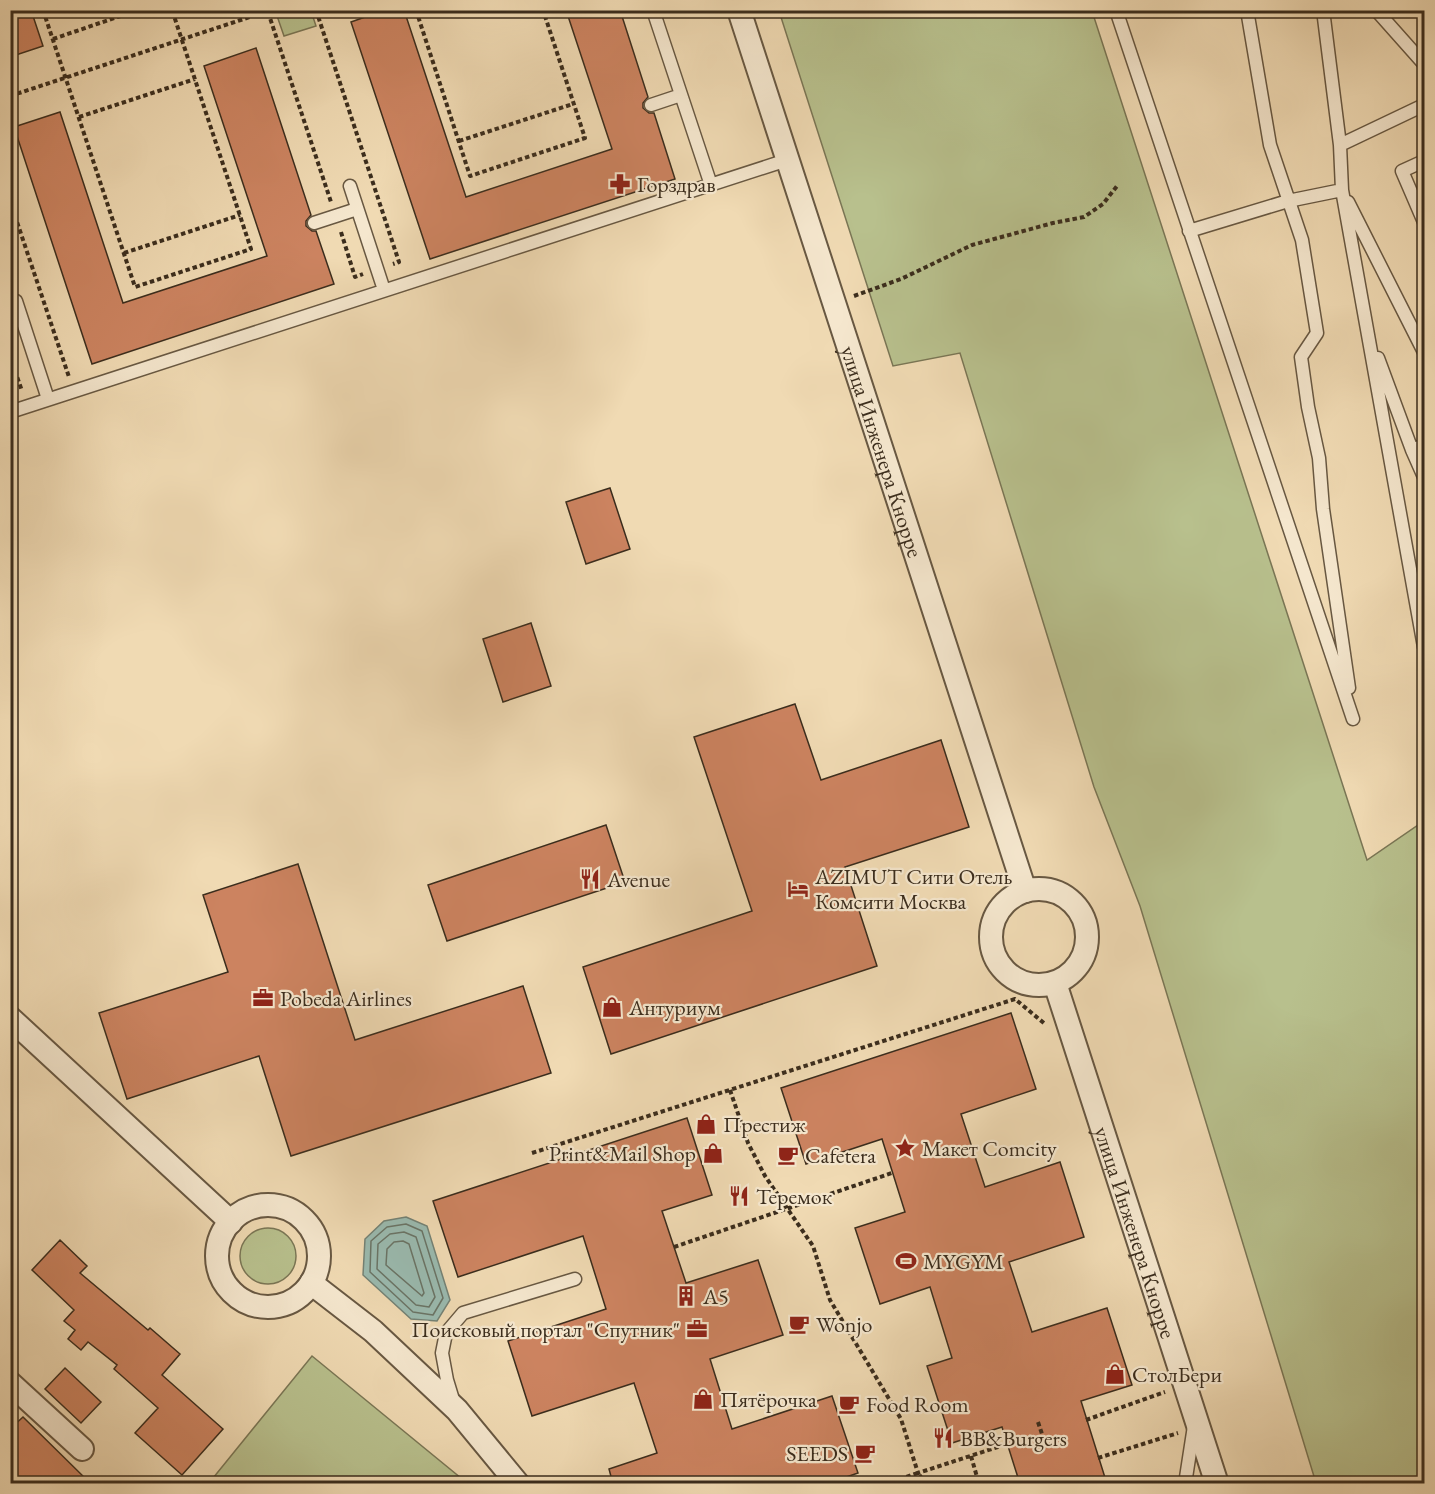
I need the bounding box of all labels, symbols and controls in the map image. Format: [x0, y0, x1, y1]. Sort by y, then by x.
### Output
place label: Горздрав [637, 170, 716, 199]
pharmacy icon: Горздрав [608, 172, 632, 196]
street label: улица Инженера Кнорре [834, 342, 930, 561]
place label: AZIMUT Сити Отель Комсити Москва [814, 862, 1012, 916]
place label: Avenue [606, 865, 671, 894]
restaurant icon: Avenue [578, 867, 602, 891]
hotel icon: AZIMUT Сити Отель Комсити Москва [786, 877, 810, 901]
place label: Pobeda Airlines [280, 984, 412, 1013]
office icon: Pobeda Airlines [251, 986, 275, 1010]
place label: Антуриум [628, 993, 721, 1022]
shop icon: Антуриум [600, 995, 624, 1019]
place label: Престиж [723, 1110, 807, 1139]
shop icon: Престиж [694, 1112, 718, 1136]
street label: улица Инженера Кнорре [1088, 1123, 1184, 1342]
place label: Макет Comcity [922, 1134, 1057, 1163]
place icon: Макет Comcity [893, 1136, 917, 1160]
place label: Print&Mail Shop [549, 1139, 696, 1168]
shop icon: Print&Mail Shop [701, 1141, 725, 1165]
place label: Cafetera [805, 1141, 876, 1170]
cafe icon: Cafetera [776, 1143, 800, 1167]
place label: Теремок [756, 1182, 833, 1211]
restaurant icon: Теремок [727, 1184, 751, 1208]
place label: MYGYM [923, 1247, 1004, 1276]
sports icon: MYGYM [894, 1249, 918, 1273]
place label: А5 [702, 1282, 729, 1311]
building icon: А5 [674, 1284, 698, 1308]
place label: Wonjo [816, 1310, 872, 1339]
cafe icon: Wonjo [787, 1312, 811, 1336]
place label: Поисковый портал "Спутник" [411, 1315, 680, 1344]
office icon: Поисковый портал "Спутник" [685, 1317, 709, 1341]
place label: СтолБери [1132, 1360, 1222, 1389]
shop icon: СтолБери [1103, 1362, 1127, 1386]
place label: Пятёрочка [720, 1385, 817, 1414]
shop icon: Пятёрочка [691, 1387, 715, 1411]
place label: Food Room [866, 1390, 969, 1419]
cafe icon: Food Room [837, 1392, 861, 1416]
place label: BB&Burgers [960, 1424, 1067, 1453]
restaurant icon: BB&Burgers [931, 1426, 955, 1450]
place label: SEEDS [786, 1439, 848, 1468]
cafe icon: SEEDS [853, 1441, 877, 1465]

